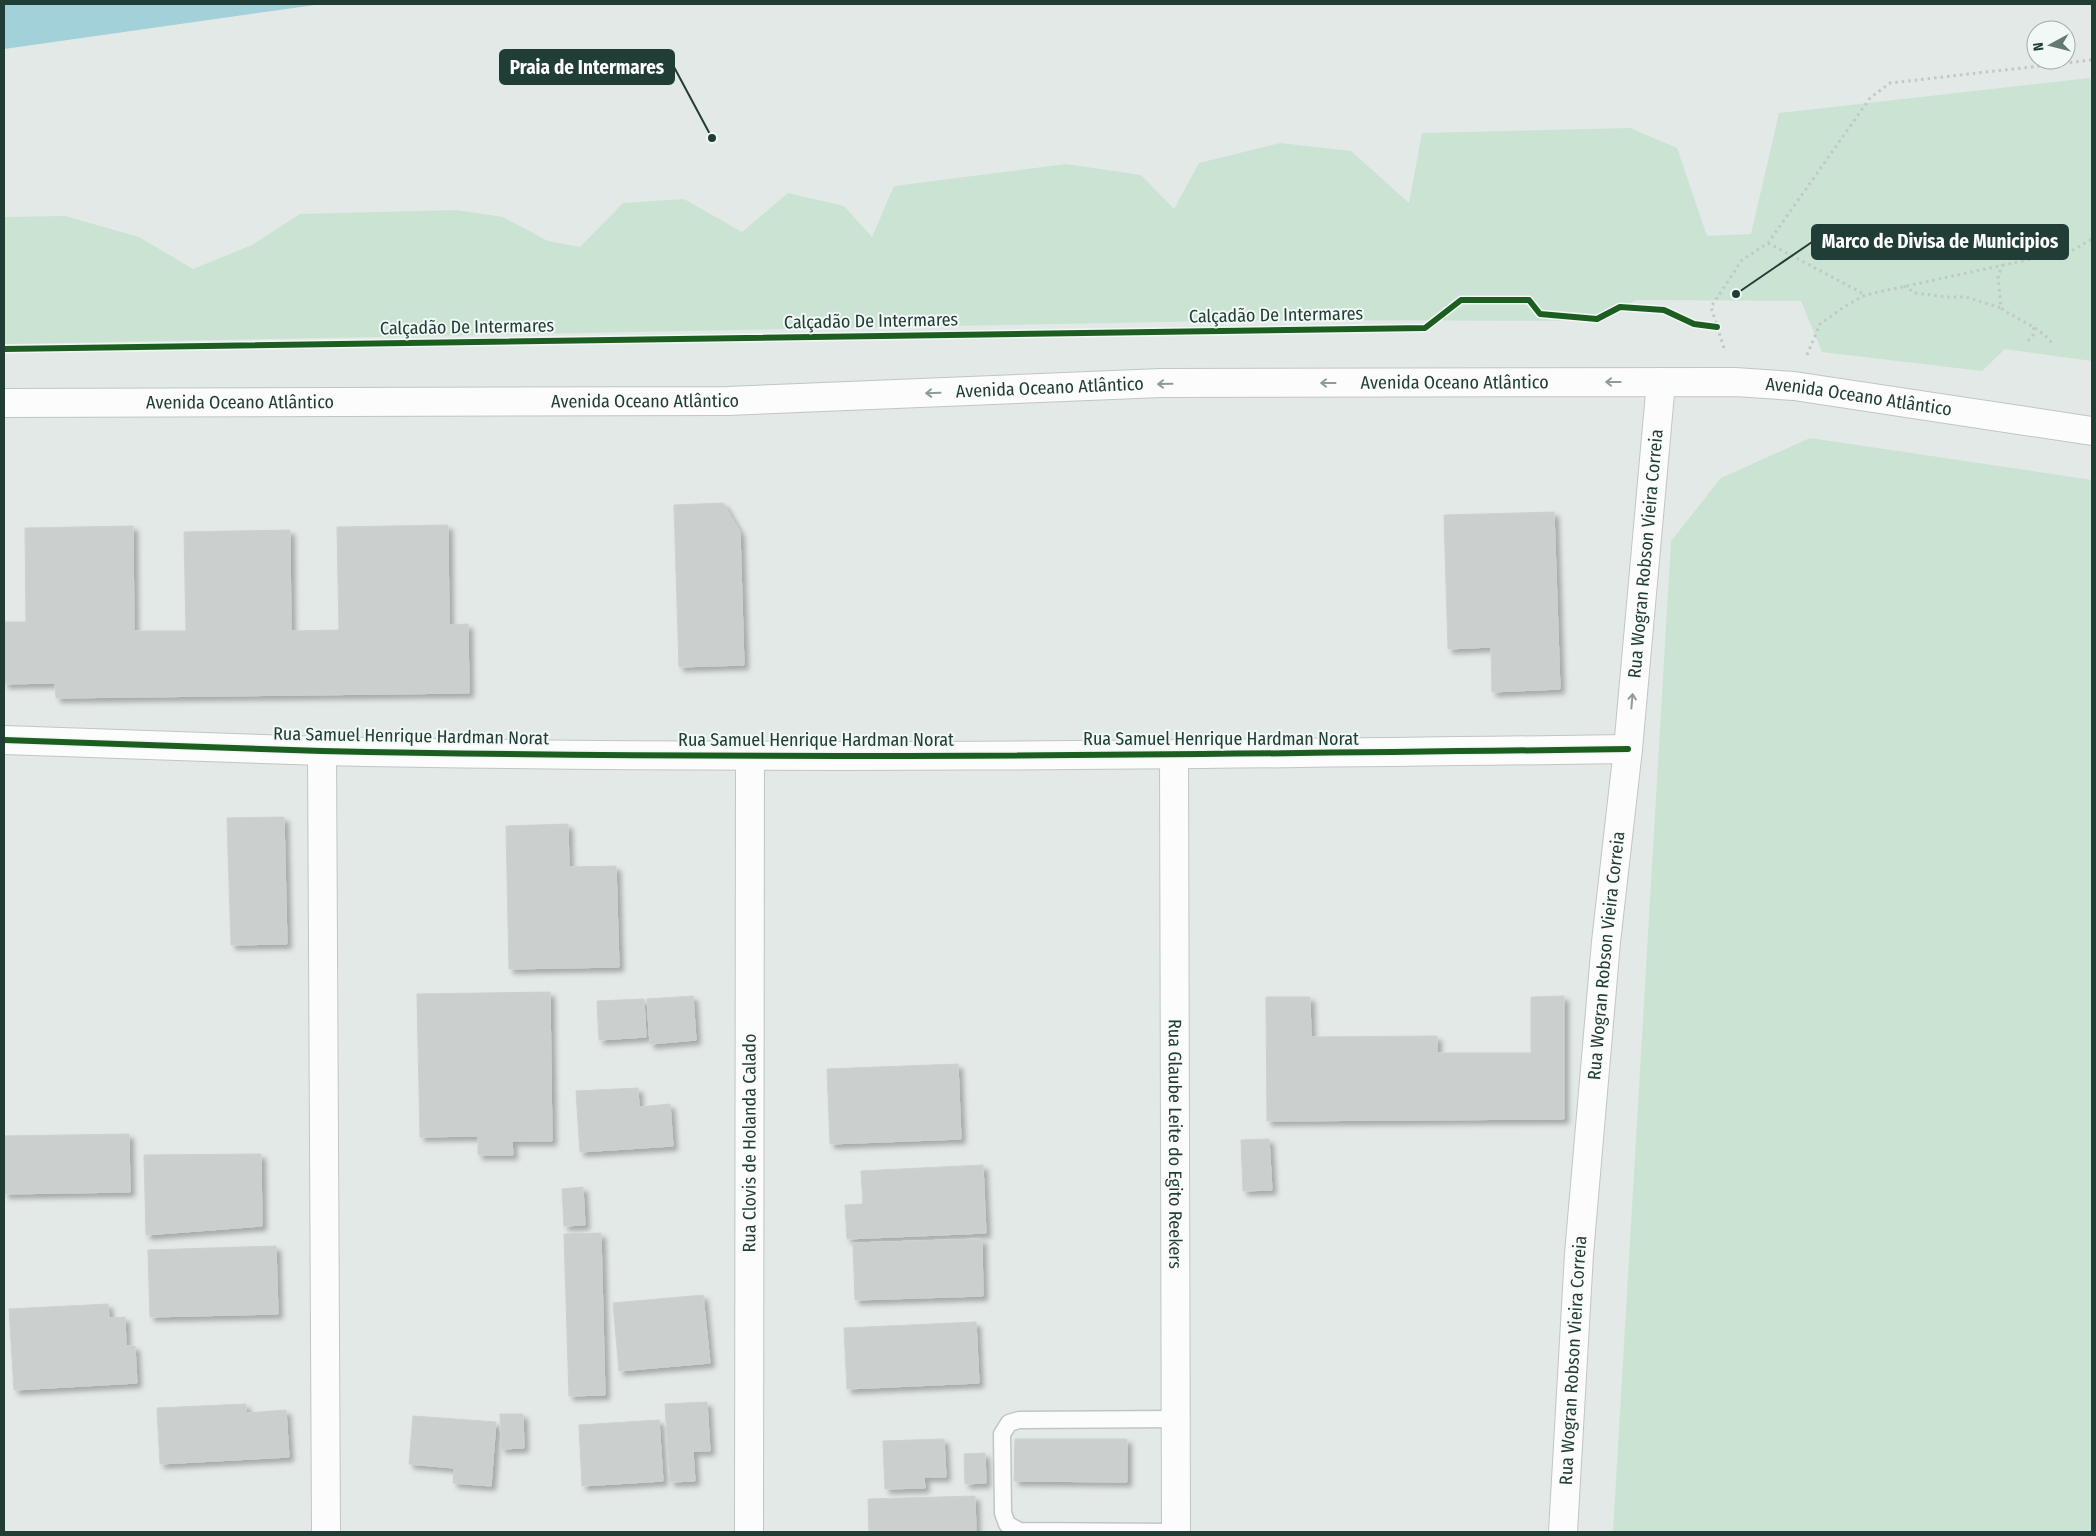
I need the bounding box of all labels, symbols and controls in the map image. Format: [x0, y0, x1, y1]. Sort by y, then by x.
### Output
north arrow [2026, 20, 2076, 70]
text: N [2030, 41, 2048, 52]
callout: Praia de Intermares [500, 50, 674, 84]
text: Praia de Intermares [510, 56, 665, 79]
callout: Marco de Divisa de Municipios [1812, 225, 2068, 259]
text: Marco de Divisa de Municipios [1822, 230, 2059, 253]
street label: Calçadão De Intermares [1189, 302, 1364, 328]
street label: Calçadão De Intermares [784, 308, 959, 334]
street label: Calçadão De Intermares [380, 314, 555, 340]
street label: Avenida Oceano Atlântico [1361, 371, 1549, 394]
street label: Avenida Oceano Atlântico [955, 373, 1144, 403]
street label: Avenida Oceano Atlântico [1765, 373, 1953, 421]
one-way arrow [1605, 377, 1621, 387]
one-way arrow [1320, 378, 1336, 388]
one-way arrow [1157, 379, 1173, 388]
one-way arrow [925, 388, 941, 397]
street label: Avenida Oceano Atlântico [551, 390, 739, 412]
street label: Avenida Oceano Atlântico [146, 391, 334, 414]
street label: Rua Wogran Robson Vieira Correia [1623, 428, 1668, 679]
one-way arrow [1627, 693, 1637, 709]
street label: Rua Samuel Henrique Hardman Norat [273, 723, 549, 749]
street label: Rua Samuel Henrique Hardman Norat [1083, 728, 1359, 750]
street label: Rua Samuel Henrique Hardman Norat [678, 729, 954, 751]
street label: Rua Wogran Robson Vieira Correia [1583, 830, 1630, 1081]
street label: Rua Glaube Leite do Egito Reekers [1164, 1019, 1186, 1269]
street label: Rua Clovis de Holanda Calado [738, 1034, 761, 1252]
street label: Rua Wogran Robson Vieira Correia [1555, 1234, 1592, 1486]

